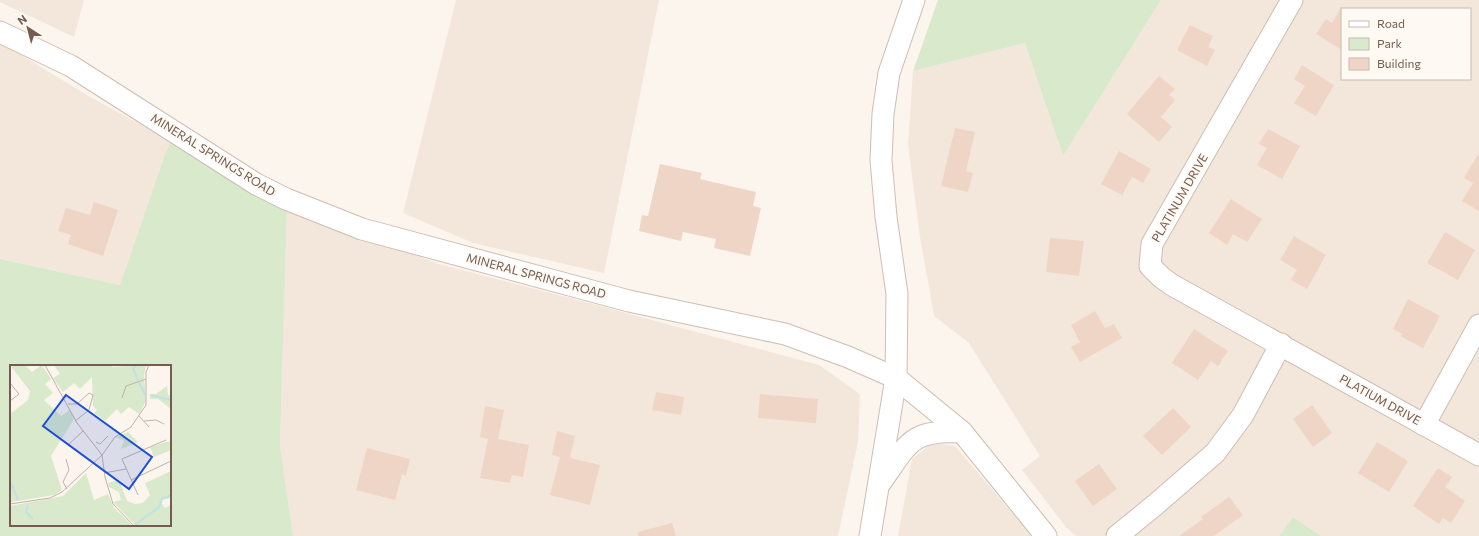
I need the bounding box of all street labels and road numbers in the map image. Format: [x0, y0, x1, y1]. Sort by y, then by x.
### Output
street label: MINERAL SPRINGS ROAD [149, 110, 278, 198]
street label: PLATINUM DRIVE [1148, 151, 1210, 244]
street label: MINERAL SPRINGS ROAD [465, 250, 608, 300]
street label: PLATIUM DRIVE [1337, 371, 1424, 427]

